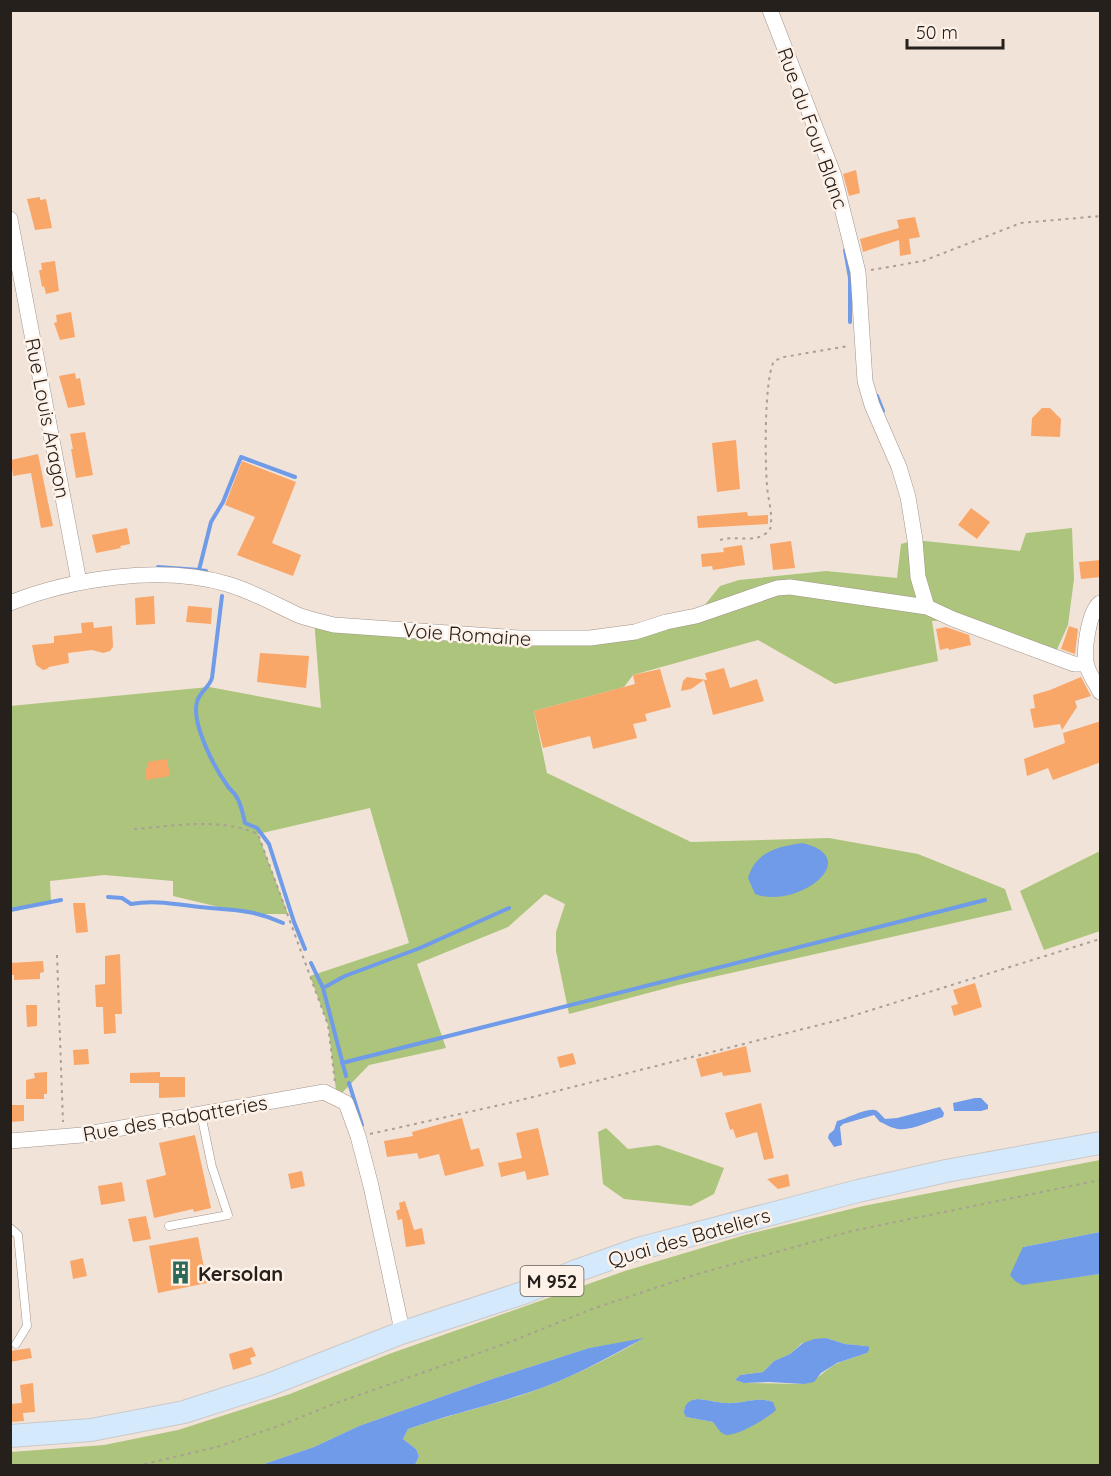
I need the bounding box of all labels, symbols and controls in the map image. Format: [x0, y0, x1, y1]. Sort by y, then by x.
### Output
scale bar [907, 12, 1003, 50]
text: 50 m [916, 21, 958, 44]
street label: Rue du Four Blanc [772, 44, 854, 212]
street label: Rue Louis Aragon [20, 336, 76, 500]
street label: Voie Romaine [402, 617, 532, 651]
street label: Rue des Rabatteries [81, 1089, 269, 1147]
street label: Quai des Bateliers [605, 1202, 773, 1272]
building icon: Kersolan [167, 1260, 193, 1286]
place label: Kersolan [198, 1261, 283, 1286]
road number: M 952 [520, 1266, 584, 1296]

